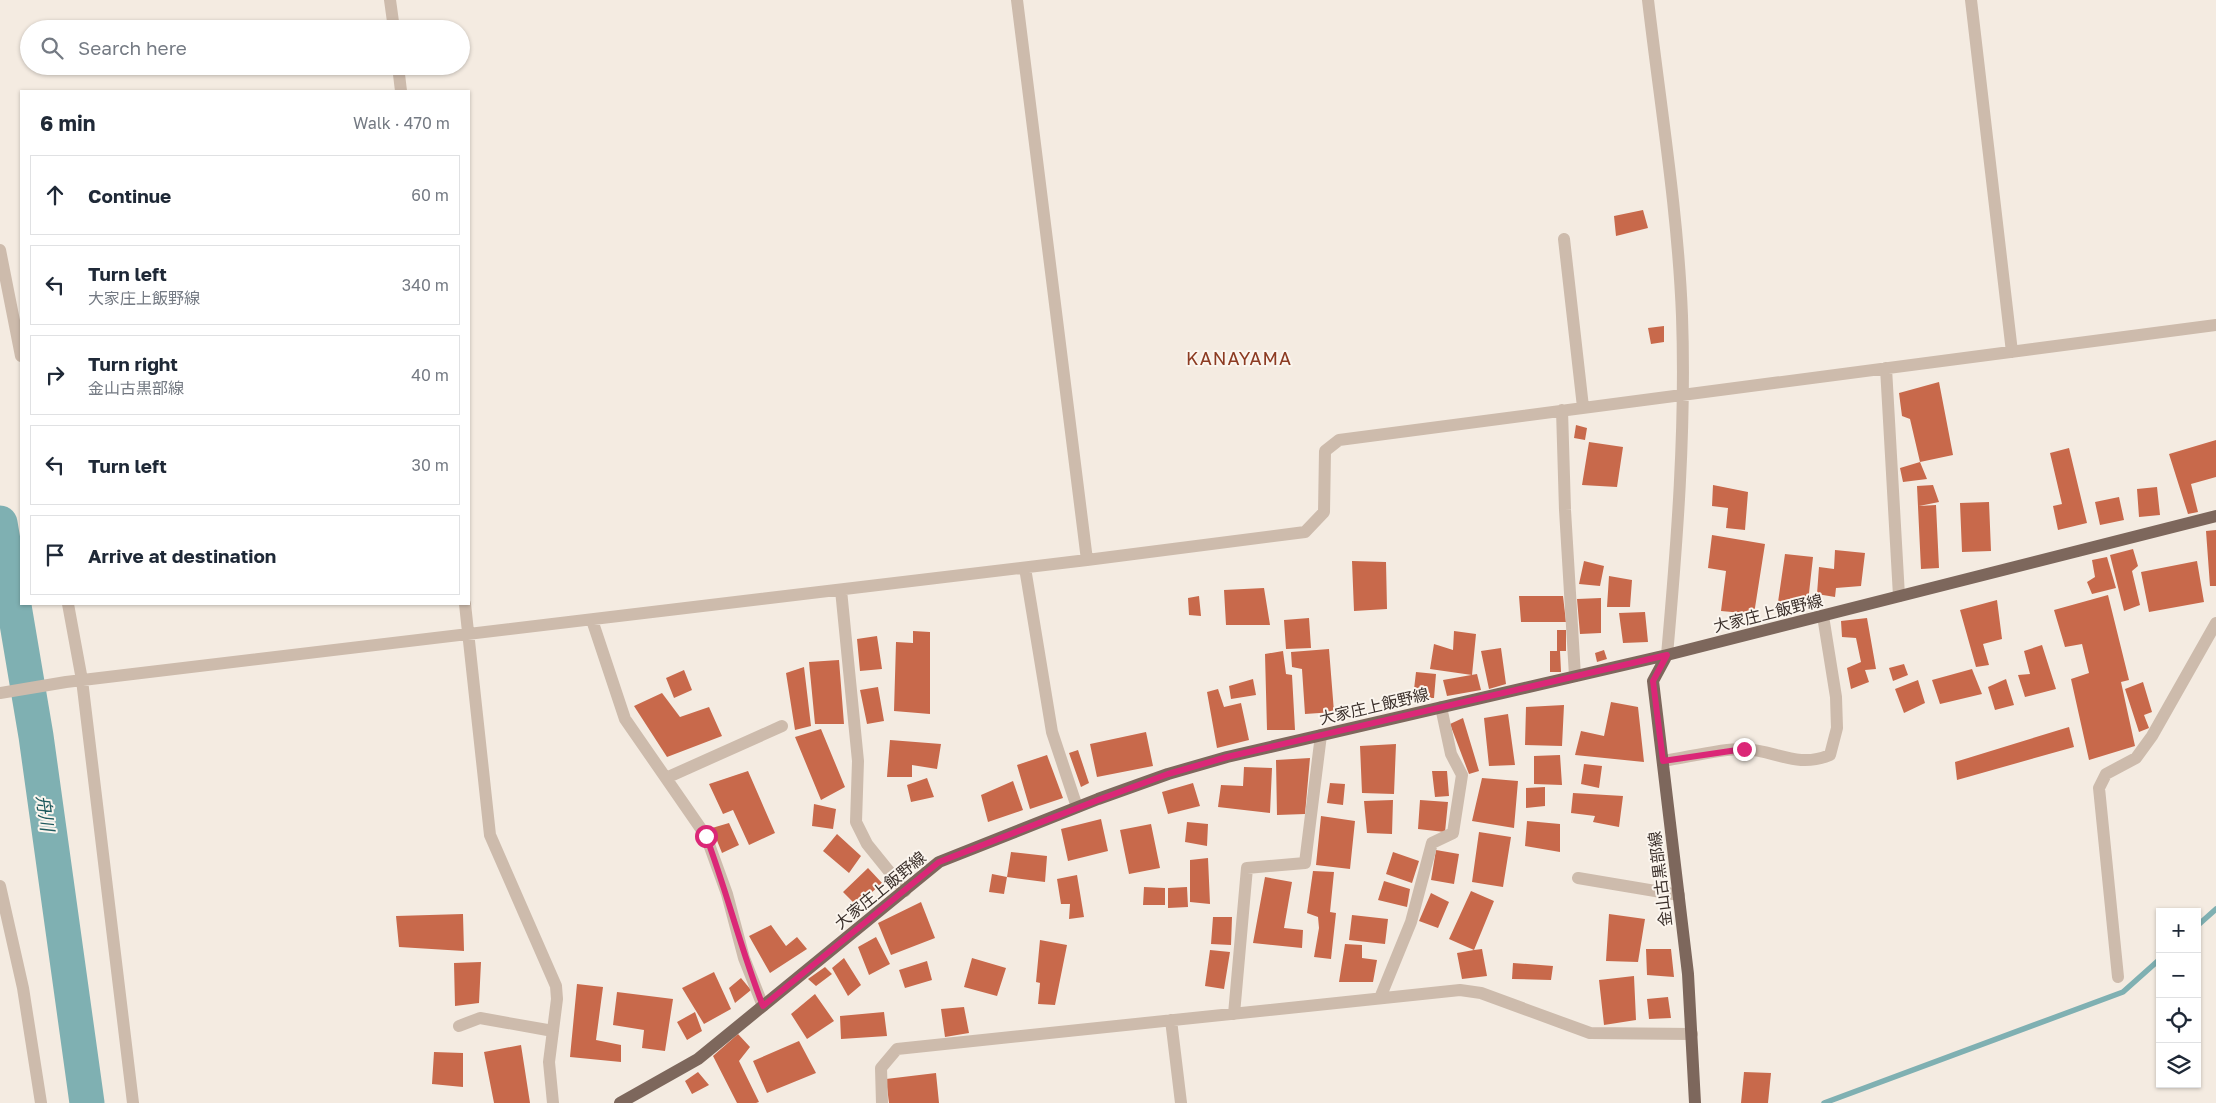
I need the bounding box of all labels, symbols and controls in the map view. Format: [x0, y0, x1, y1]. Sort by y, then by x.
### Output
search box [20, 20, 470, 75]
icon: search [38, 34, 66, 62]
text: Search here [78, 36, 187, 59]
text: 6 min [40, 110, 95, 136]
text: Walk · 470 m [353, 113, 450, 133]
icon: ahead [41, 181, 69, 209]
text: Continue [88, 184, 171, 207]
text: 60 m [411, 185, 449, 205]
text: Turn left [88, 262, 167, 285]
icon: left [41, 271, 69, 299]
text: 340 m [402, 275, 449, 295]
text: 大家庄上飯野線 [88, 288, 200, 308]
district label: KANAYAMA [1186, 347, 1292, 369]
text: Turn right [88, 352, 178, 375]
icon: right [41, 361, 69, 389]
text: 40 m [411, 365, 449, 385]
text: 金山古黒部線 [88, 378, 184, 398]
icon: left [41, 451, 69, 479]
text: Turn left [88, 454, 167, 477]
text: 30 m [412, 455, 449, 475]
icon: arrive [41, 541, 69, 569]
text: Arrive at destination [88, 544, 276, 567]
street label: 大家庄上飯野線 [1711, 590, 1825, 636]
street label: 大家庄上飯野線 [1317, 684, 1431, 728]
route end [1733, 738, 1756, 761]
water label: 舟川 [33, 794, 60, 834]
route start [695, 825, 718, 848]
street label: 金山古黒部線 [1644, 830, 1676, 928]
street label: 大家庄上飯野線 [830, 847, 930, 933]
map controls [2156, 908, 2201, 1088]
button: + [2156, 908, 2201, 953]
button: − [2156, 953, 2201, 998]
button: locate [2156, 998, 2201, 1043]
button: layers [2156, 1043, 2201, 1088]

